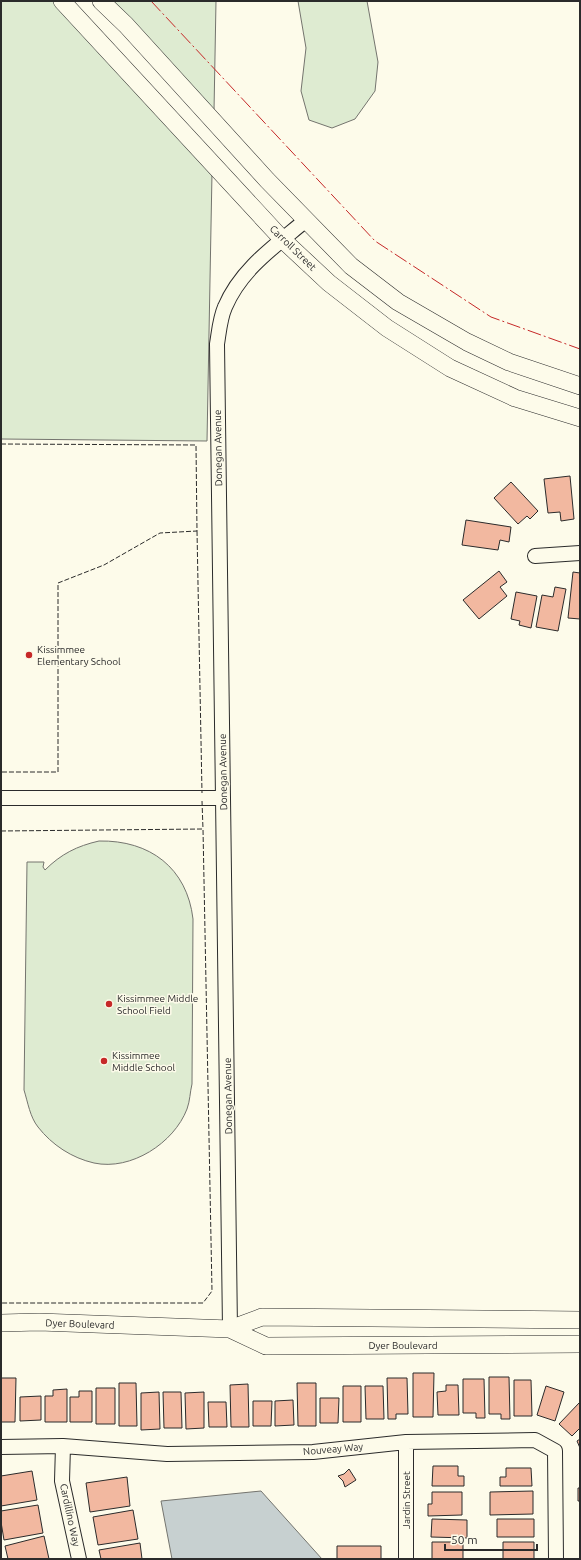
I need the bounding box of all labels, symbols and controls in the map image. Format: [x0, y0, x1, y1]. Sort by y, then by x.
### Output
street label: Carroll Street [268, 223, 319, 273]
street label: Donegan Avenue [212, 410, 224, 486]
place label: Kissimmee Elementary School [37, 644, 121, 667]
marker: Kissimmee Elementary School [24, 650, 34, 660]
street label: Donegan Avenue [217, 734, 229, 810]
place label: Kissimmee Middle School Field [117, 993, 198, 1016]
marker: Kissimmee Middle School Field [104, 999, 114, 1009]
place label: Kissimmee Middle School [112, 1050, 176, 1073]
marker: Kissimmee Middle School [99, 1056, 109, 1066]
street label: Donegan Avenue [222, 1058, 234, 1134]
street label: Dyer Boulevard [45, 1317, 115, 1331]
street label: Dyer Boulevard [368, 1340, 438, 1351]
street label: Nouveay Way [302, 1441, 364, 1457]
street label: Jardin Street [401, 1471, 412, 1529]
street label: Cardillino Way [58, 1483, 82, 1548]
scale bar [445, 1526, 537, 1552]
text: 50 m [451, 1533, 478, 1546]

